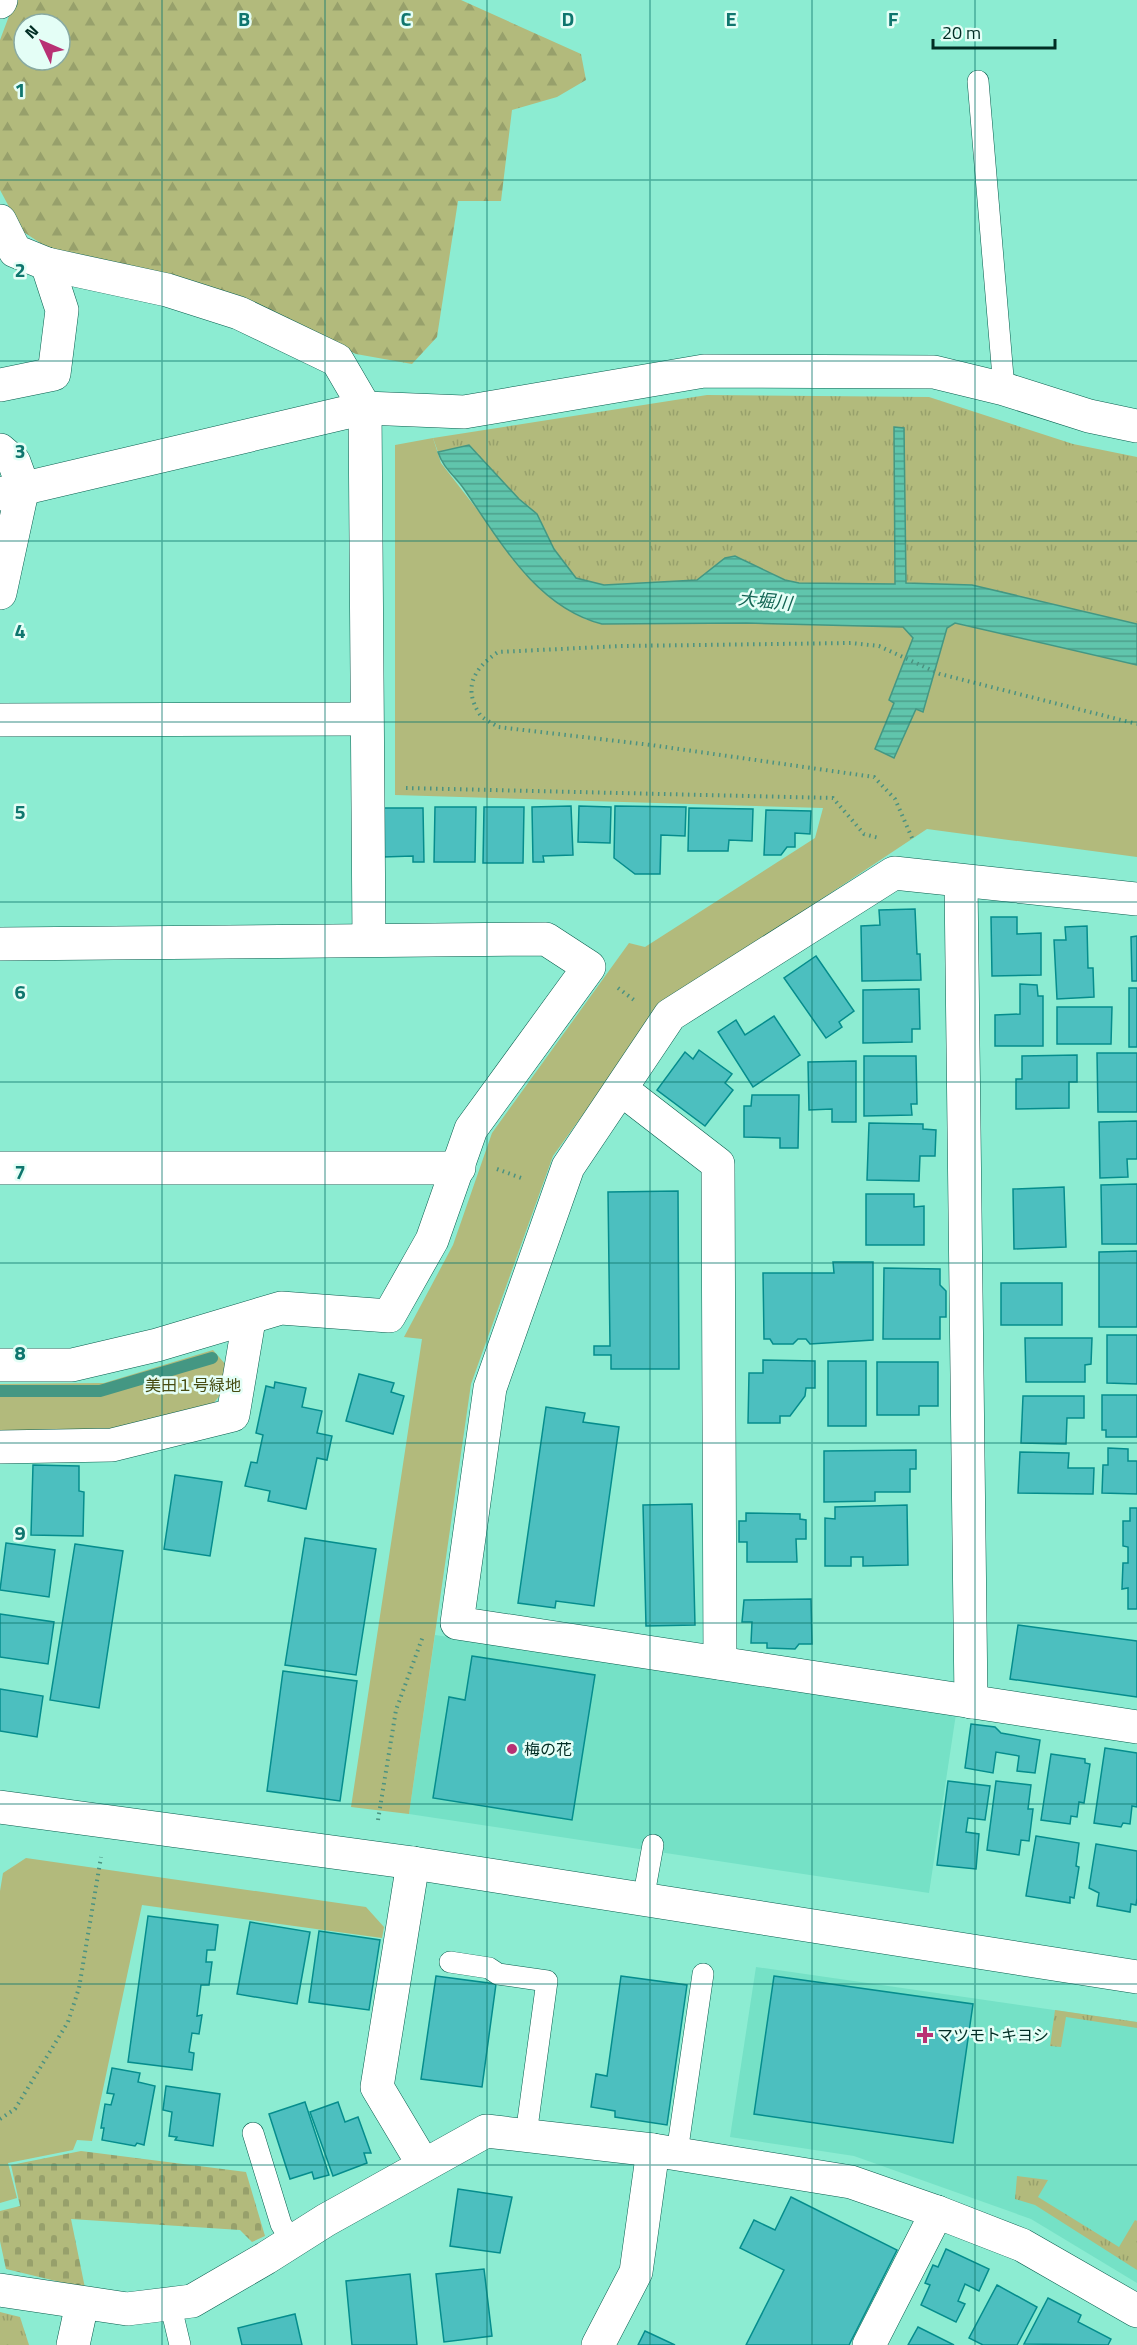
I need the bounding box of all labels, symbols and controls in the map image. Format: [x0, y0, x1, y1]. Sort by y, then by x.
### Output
text: B [238, 3, 250, 34]
text: C [401, 3, 412, 34]
text: D [562, 3, 574, 34]
text: E [725, 3, 737, 34]
text: F [888, 3, 899, 34]
north arrow [12, 12, 72, 72]
scale bar [933, 12, 1054, 50]
text: N [19, 19, 44, 44]
text: 20 m [942, 19, 981, 46]
text: 1 [14, 74, 26, 105]
text: 2 [14, 254, 26, 285]
text: 3 [14, 435, 26, 466]
water label: 大堀川 [737, 584, 795, 617]
text: 4 [14, 615, 26, 646]
text: 5 [14, 796, 26, 827]
text: 6 [14, 976, 26, 1007]
text: 7 [14, 1156, 26, 1187]
text: 8 [14, 1337, 26, 1368]
park label: 美田１号緑地 [145, 1373, 241, 1397]
text: 9 [14, 1517, 26, 1548]
place label: 梅の花 [524, 1737, 572, 1761]
marker: 梅の花 [505, 1742, 519, 1756]
place label: マツモトキヨシ [937, 2023, 1049, 2047]
marker: マツモトキヨシ [918, 2028, 932, 2042]

